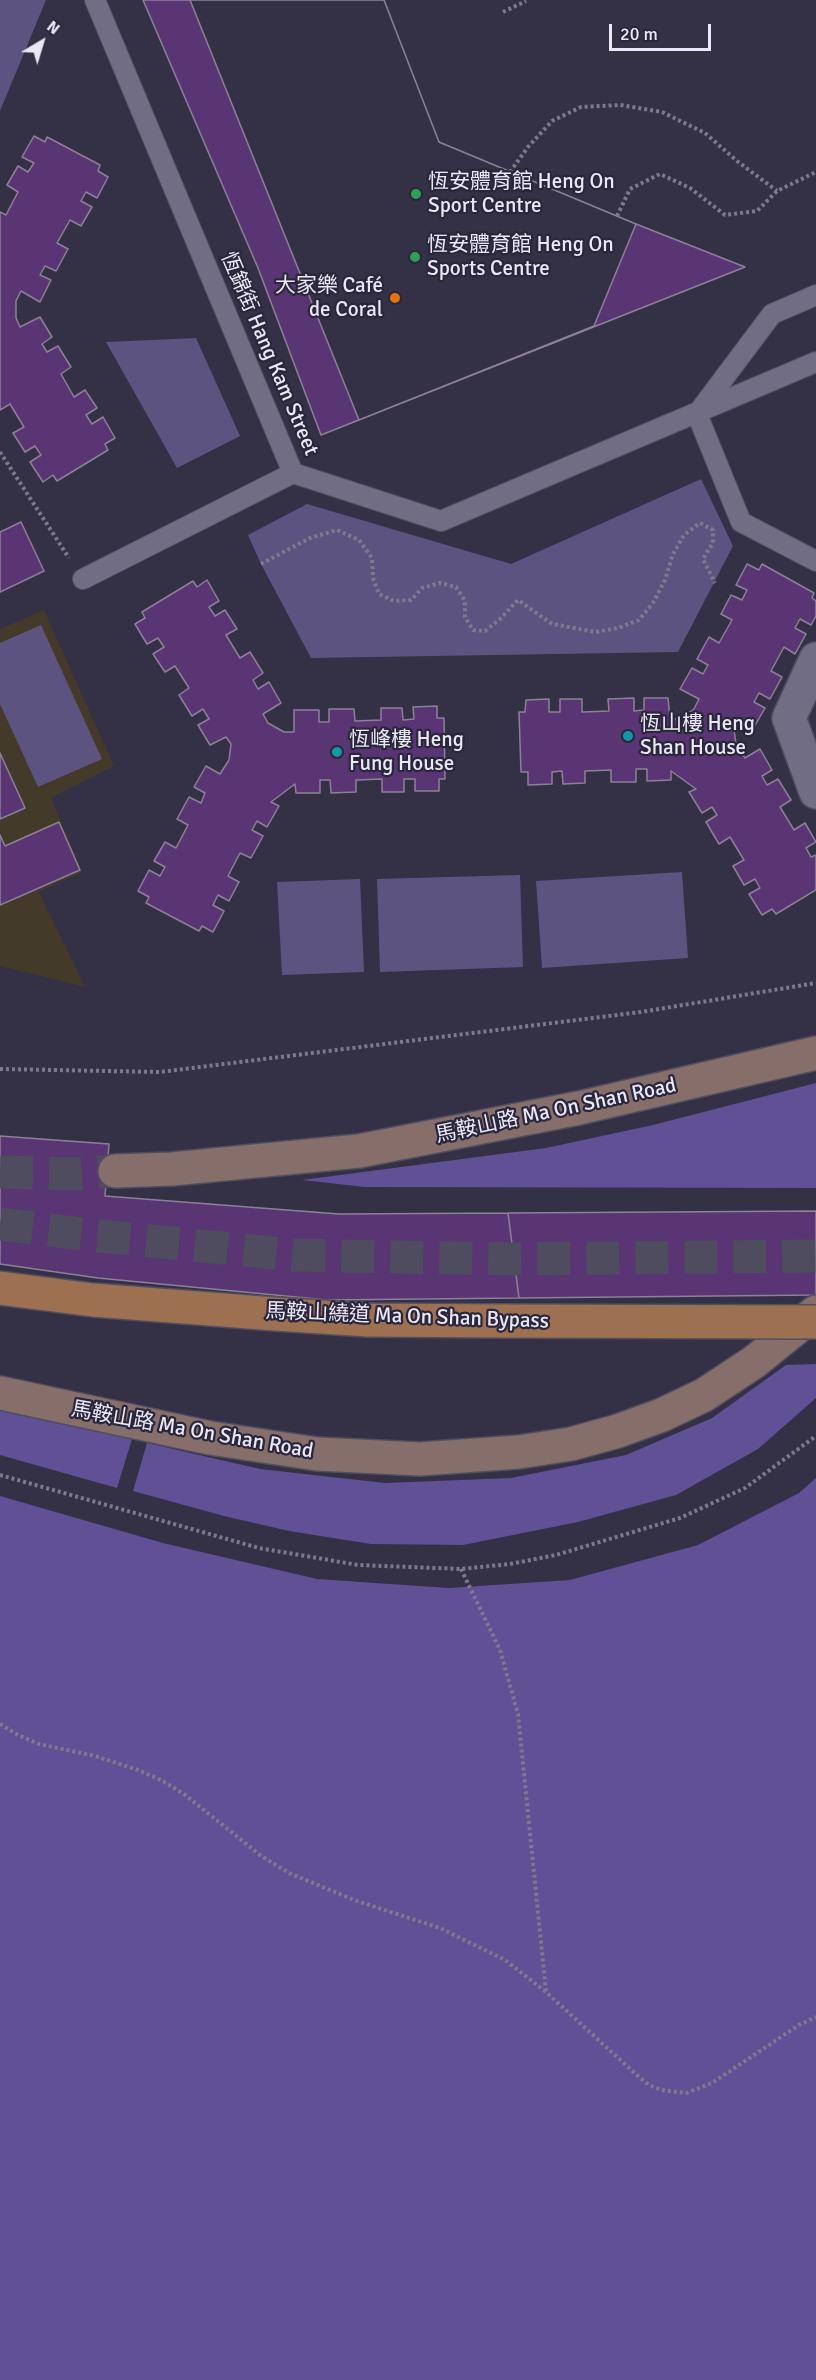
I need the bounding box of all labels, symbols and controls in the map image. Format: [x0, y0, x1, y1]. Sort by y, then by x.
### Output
north arrow [12, 12, 72, 72]
scale bar [612, 12, 714, 50]
text: N [43, 17, 64, 39]
text: 20 m [620, 23, 658, 45]
place label: 恆安體育館 Heng On Sport Centre [428, 169, 615, 219]
marker: 恆安體育館 Heng On Sport Centre [409, 187, 423, 201]
place label: 恆安體育館 Heng On Sports Centre [427, 232, 614, 282]
street label: 恆錦街 Hang Kam Street [215, 248, 323, 460]
marker: 恆安體育館 Heng On Sports Centre [408, 250, 422, 264]
place label: 大家樂 Café de Coral [275, 273, 383, 323]
marker: 大家樂 Café de Coral [388, 291, 402, 305]
place label: 恆山樓 Heng Shan House [640, 711, 755, 761]
place label: 恆峰樓 Heng Fung House [349, 727, 464, 777]
marker: 恆山樓 Heng Shan House [621, 729, 635, 743]
marker: 恆峰樓 Heng Fung House [330, 745, 344, 759]
street label: 馬鞍山路 Ma On Shan Road [433, 1073, 679, 1149]
street label: 馬鞍山繞道 Ma On Shan Bypass [265, 1299, 549, 1335]
street label: 馬鞍山路 Ma On Shan Road [69, 1397, 315, 1465]

